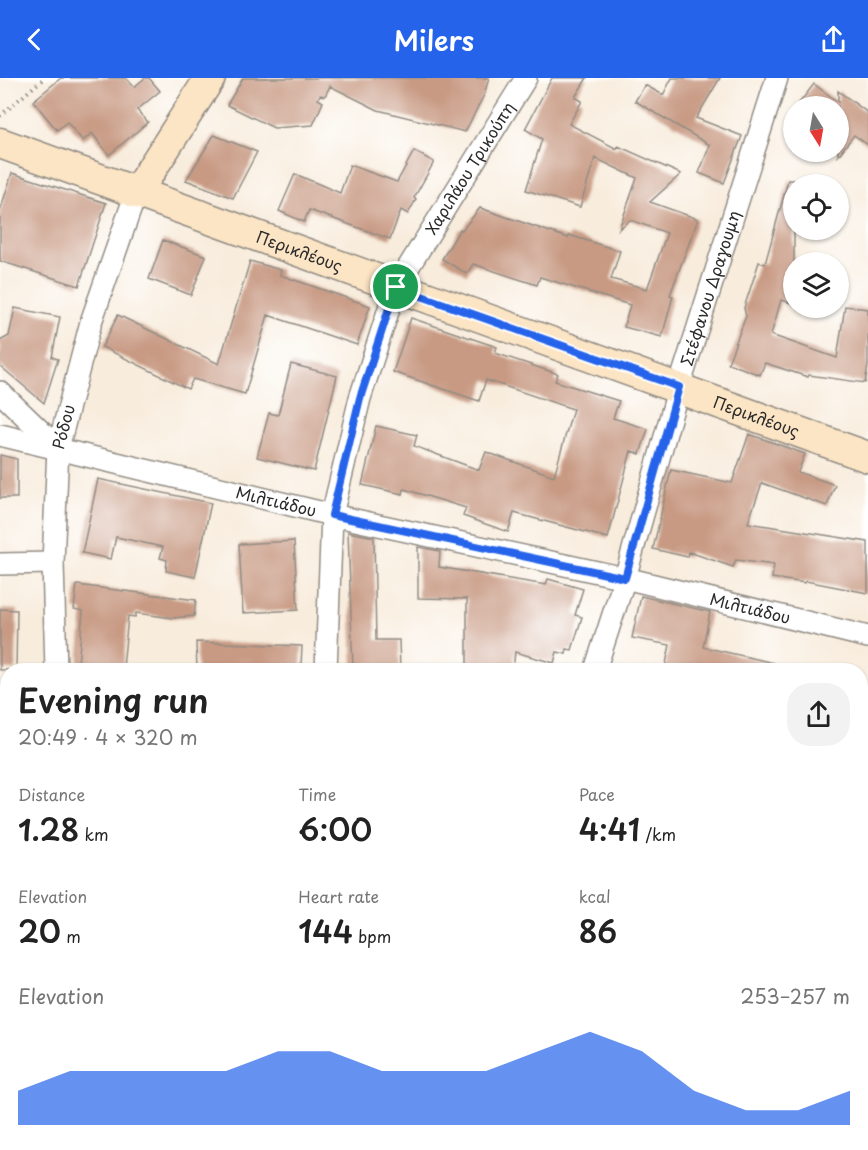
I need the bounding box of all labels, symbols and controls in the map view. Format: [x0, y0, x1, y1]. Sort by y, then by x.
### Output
text: Milers [394, 19, 474, 60]
icon: back [18, 23, 51, 56]
icon: share [817, 23, 850, 56]
north arrow [783, 96, 849, 162]
map controls [783, 96, 849, 318]
street label: Χαριλάου Τρικούπη [419, 97, 519, 239]
button: locate [783, 174, 849, 240]
street label: Στέφανου Δραγουμη [674, 207, 745, 368]
street label: Περικλέους [253, 224, 346, 277]
button: layers [783, 252, 849, 318]
pin [370, 261, 421, 312]
icon: arrive [379, 270, 412, 303]
street label: Περικλέους [710, 389, 803, 442]
street label: Ρόδου [45, 402, 80, 452]
street label: Μιλτιάδου [233, 479, 319, 522]
street label: Μιλτιάδου [708, 586, 793, 629]
text: Evening run [18, 674, 209, 724]
button: share [787, 683, 850, 746]
text: 20:49 · 4 × 320 m [18, 722, 198, 752]
text: Distance [18, 782, 85, 806]
text: Time [298, 782, 336, 806]
text: Pace [579, 782, 615, 806]
text: 1.28 [18, 806, 79, 851]
text: 6:00 [298, 806, 372, 851]
text: 4:41 [579, 806, 640, 851]
text: km [79, 822, 109, 846]
text: /km [640, 822, 676, 846]
text: Elevation [18, 884, 87, 908]
text: Heart rate [298, 884, 379, 908]
text: kcal [579, 884, 611, 908]
text: 20 [18, 908, 61, 953]
text: 144 [298, 908, 353, 953]
text: 86 [579, 908, 617, 953]
text: m [61, 924, 81, 948]
text: bpm [353, 924, 391, 948]
text: Elevation [18, 981, 104, 1011]
text: 253–257 m [740, 981, 850, 1011]

